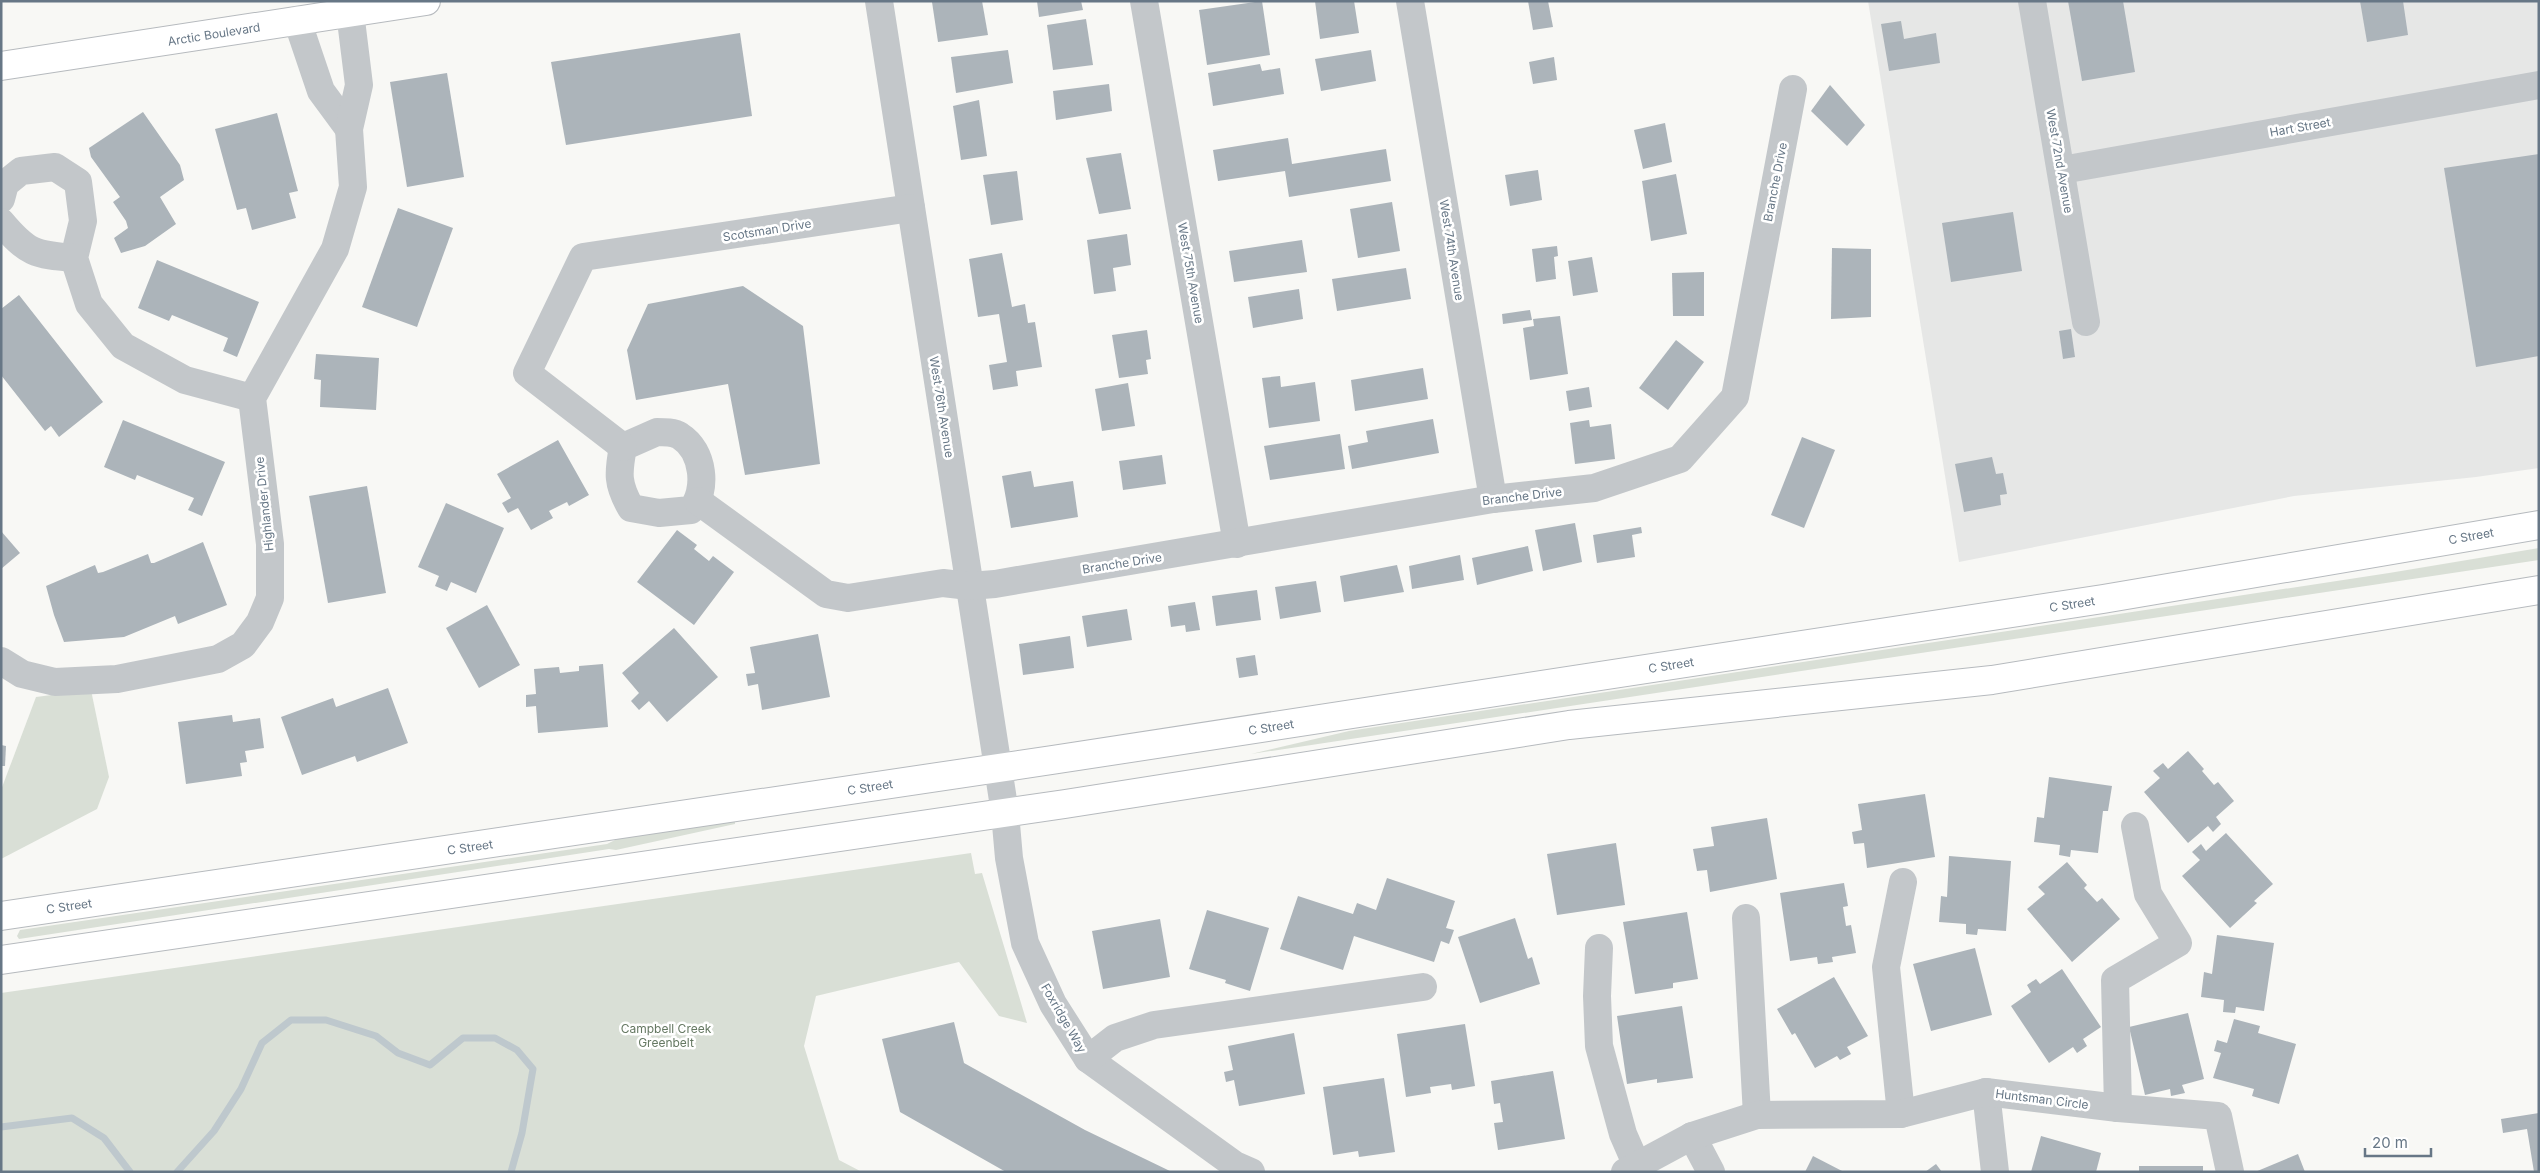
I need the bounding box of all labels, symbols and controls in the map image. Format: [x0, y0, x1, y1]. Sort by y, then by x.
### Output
street label: Arctic Boulevard [167, 19, 261, 49]
street label: West 72nd Avenue [2043, 108, 2077, 214]
street label: Hart Street [2268, 114, 2332, 140]
street label: Branche Drive [1760, 141, 1790, 223]
street label: West 74th Avenue [1437, 198, 1467, 302]
street label: Scotsman Drive [722, 216, 812, 244]
street label: West 75th Avenue [1175, 221, 1207, 325]
street label: West 76th Avenue [927, 355, 957, 459]
street label: Highlander Drive [252, 456, 276, 552]
street label: Branche Drive [1481, 484, 1563, 508]
street label: C Street [2447, 525, 2495, 547]
street label: Branche Drive [1081, 549, 1163, 577]
street label: C Street [2048, 593, 2096, 615]
street label: C Street [1647, 654, 1695, 676]
street label: C Street [1247, 716, 1295, 738]
street label: C Street [846, 776, 894, 798]
street label: C Street [446, 836, 494, 858]
street label: C Street [45, 895, 93, 917]
street label: Foxridge Way [1038, 981, 1090, 1055]
park label: Campbell Creek Greenbelt [621, 1021, 712, 1050]
street label: Huntsman Circle [1995, 1086, 2089, 1112]
scale bar [2365, 1126, 2431, 1158]
text: 20 m [2372, 1133, 2408, 1152]

